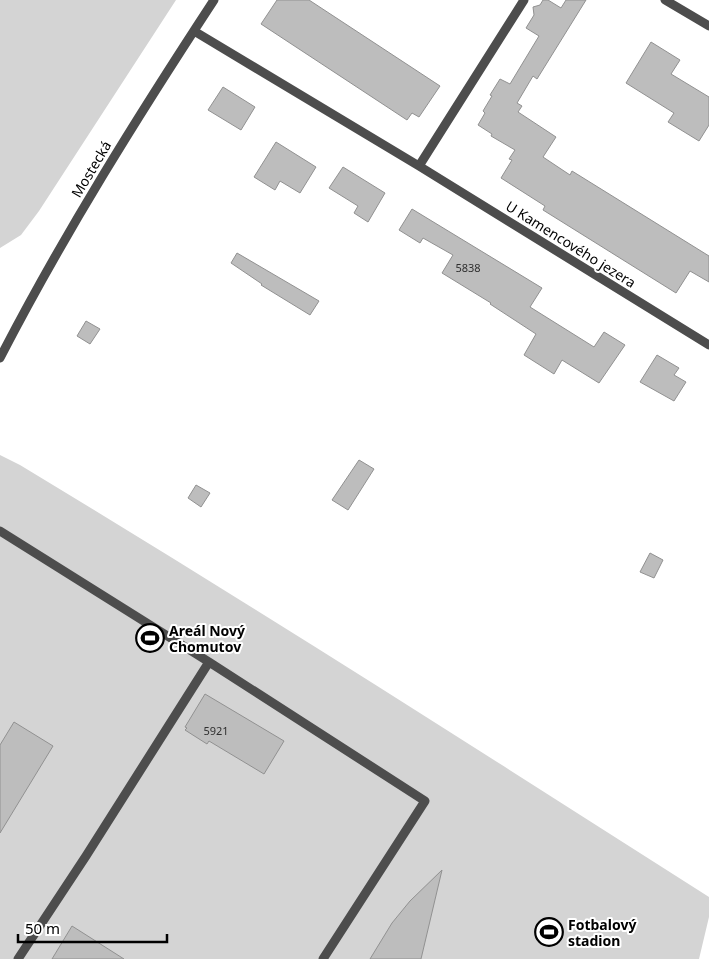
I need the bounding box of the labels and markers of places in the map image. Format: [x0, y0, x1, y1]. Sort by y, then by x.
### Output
place label: Areál Nový Chomutov [169, 621, 245, 656]
sports icon: Areál Nový Chomutov [135, 623, 165, 653]
place label: Fotbalový stadion [568, 915, 636, 950]
sports icon: Fotbalový stadion [534, 917, 564, 947]

